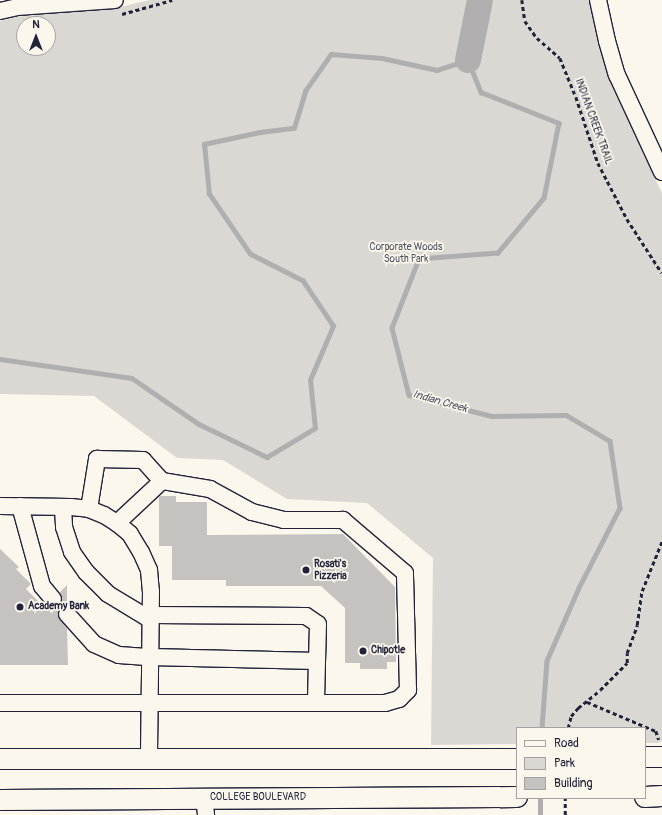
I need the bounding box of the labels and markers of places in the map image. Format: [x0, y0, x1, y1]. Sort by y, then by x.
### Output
place label: Rosati's Pizzeria [314, 558, 347, 582]
marker: Rosati's Pizzeria [301, 565, 311, 575]
place label: Academy Bank [28, 601, 89, 613]
marker: Academy Bank [15, 602, 25, 612]
place label: Chipotle [371, 645, 405, 657]
marker: Chipotle [358, 646, 368, 656]

